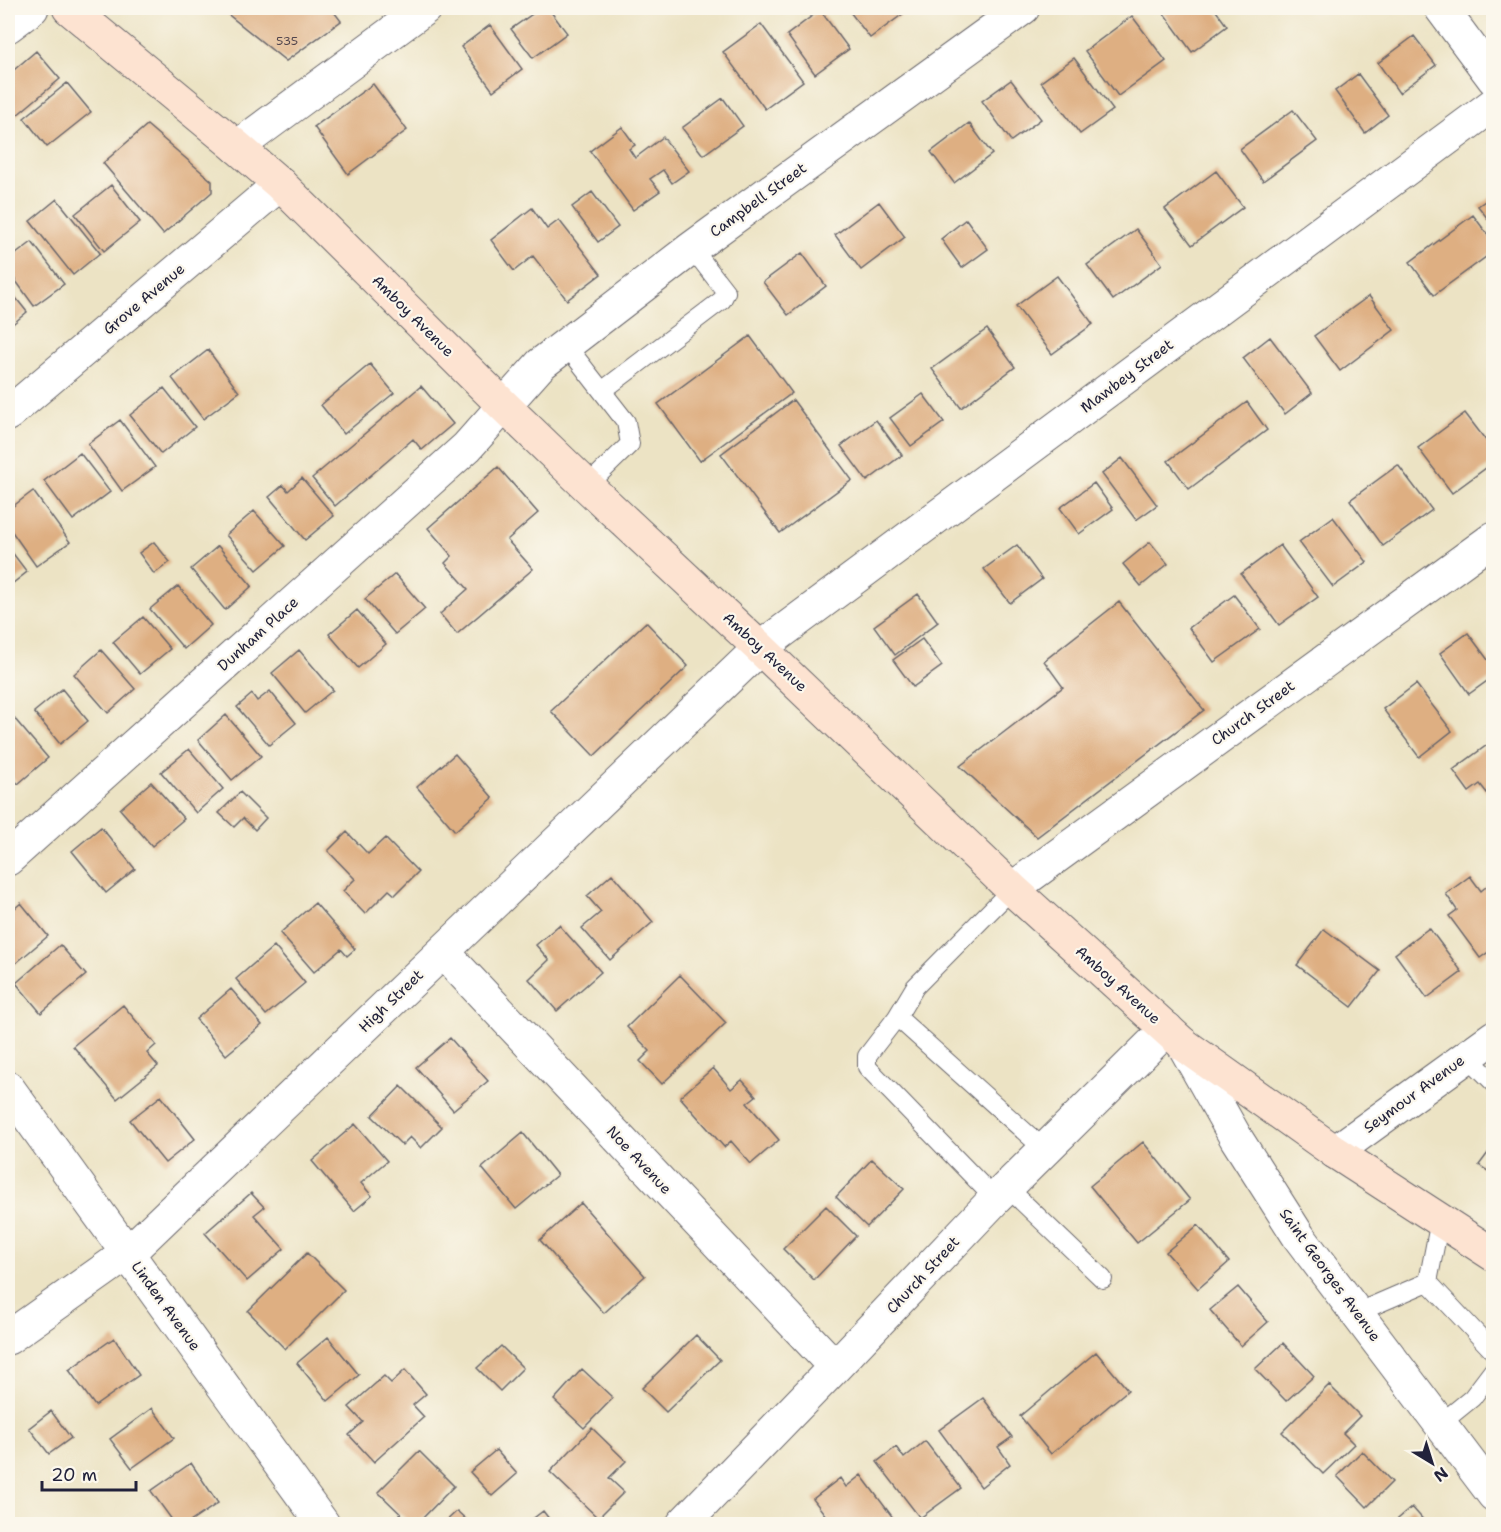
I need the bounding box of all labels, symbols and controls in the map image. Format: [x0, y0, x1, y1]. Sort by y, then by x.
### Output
house number: 535 [276, 33, 298, 49]
street label: Campbell Street [706, 158, 810, 242]
street label: Grove Avenue [99, 259, 189, 339]
street label: Amboy Avenue [368, 271, 458, 361]
street label: Mawbey Street [1077, 334, 1177, 418]
street label: Dunham Place [213, 592, 303, 676]
street label: Amboy Avenue [719, 608, 811, 696]
street label: Church Street [1207, 676, 1299, 750]
street label: Amboy Avenue [1071, 941, 1165, 1029]
street label: High Street [354, 965, 428, 1037]
street label: Seymour Avenue [1359, 1050, 1469, 1138]
street label: Noe Avenue [602, 1121, 676, 1199]
street label: Saint Georges Avenue [1275, 1204, 1385, 1346]
street label: Church Street [882, 1232, 964, 1318]
street label: Linden Avenue [127, 1257, 205, 1355]
north arrow [1402, 1433, 1462, 1493]
scale bar [42, 1454, 136, 1492]
text: N [1429, 1462, 1452, 1487]
text: 20 m [51, 1463, 97, 1487]

